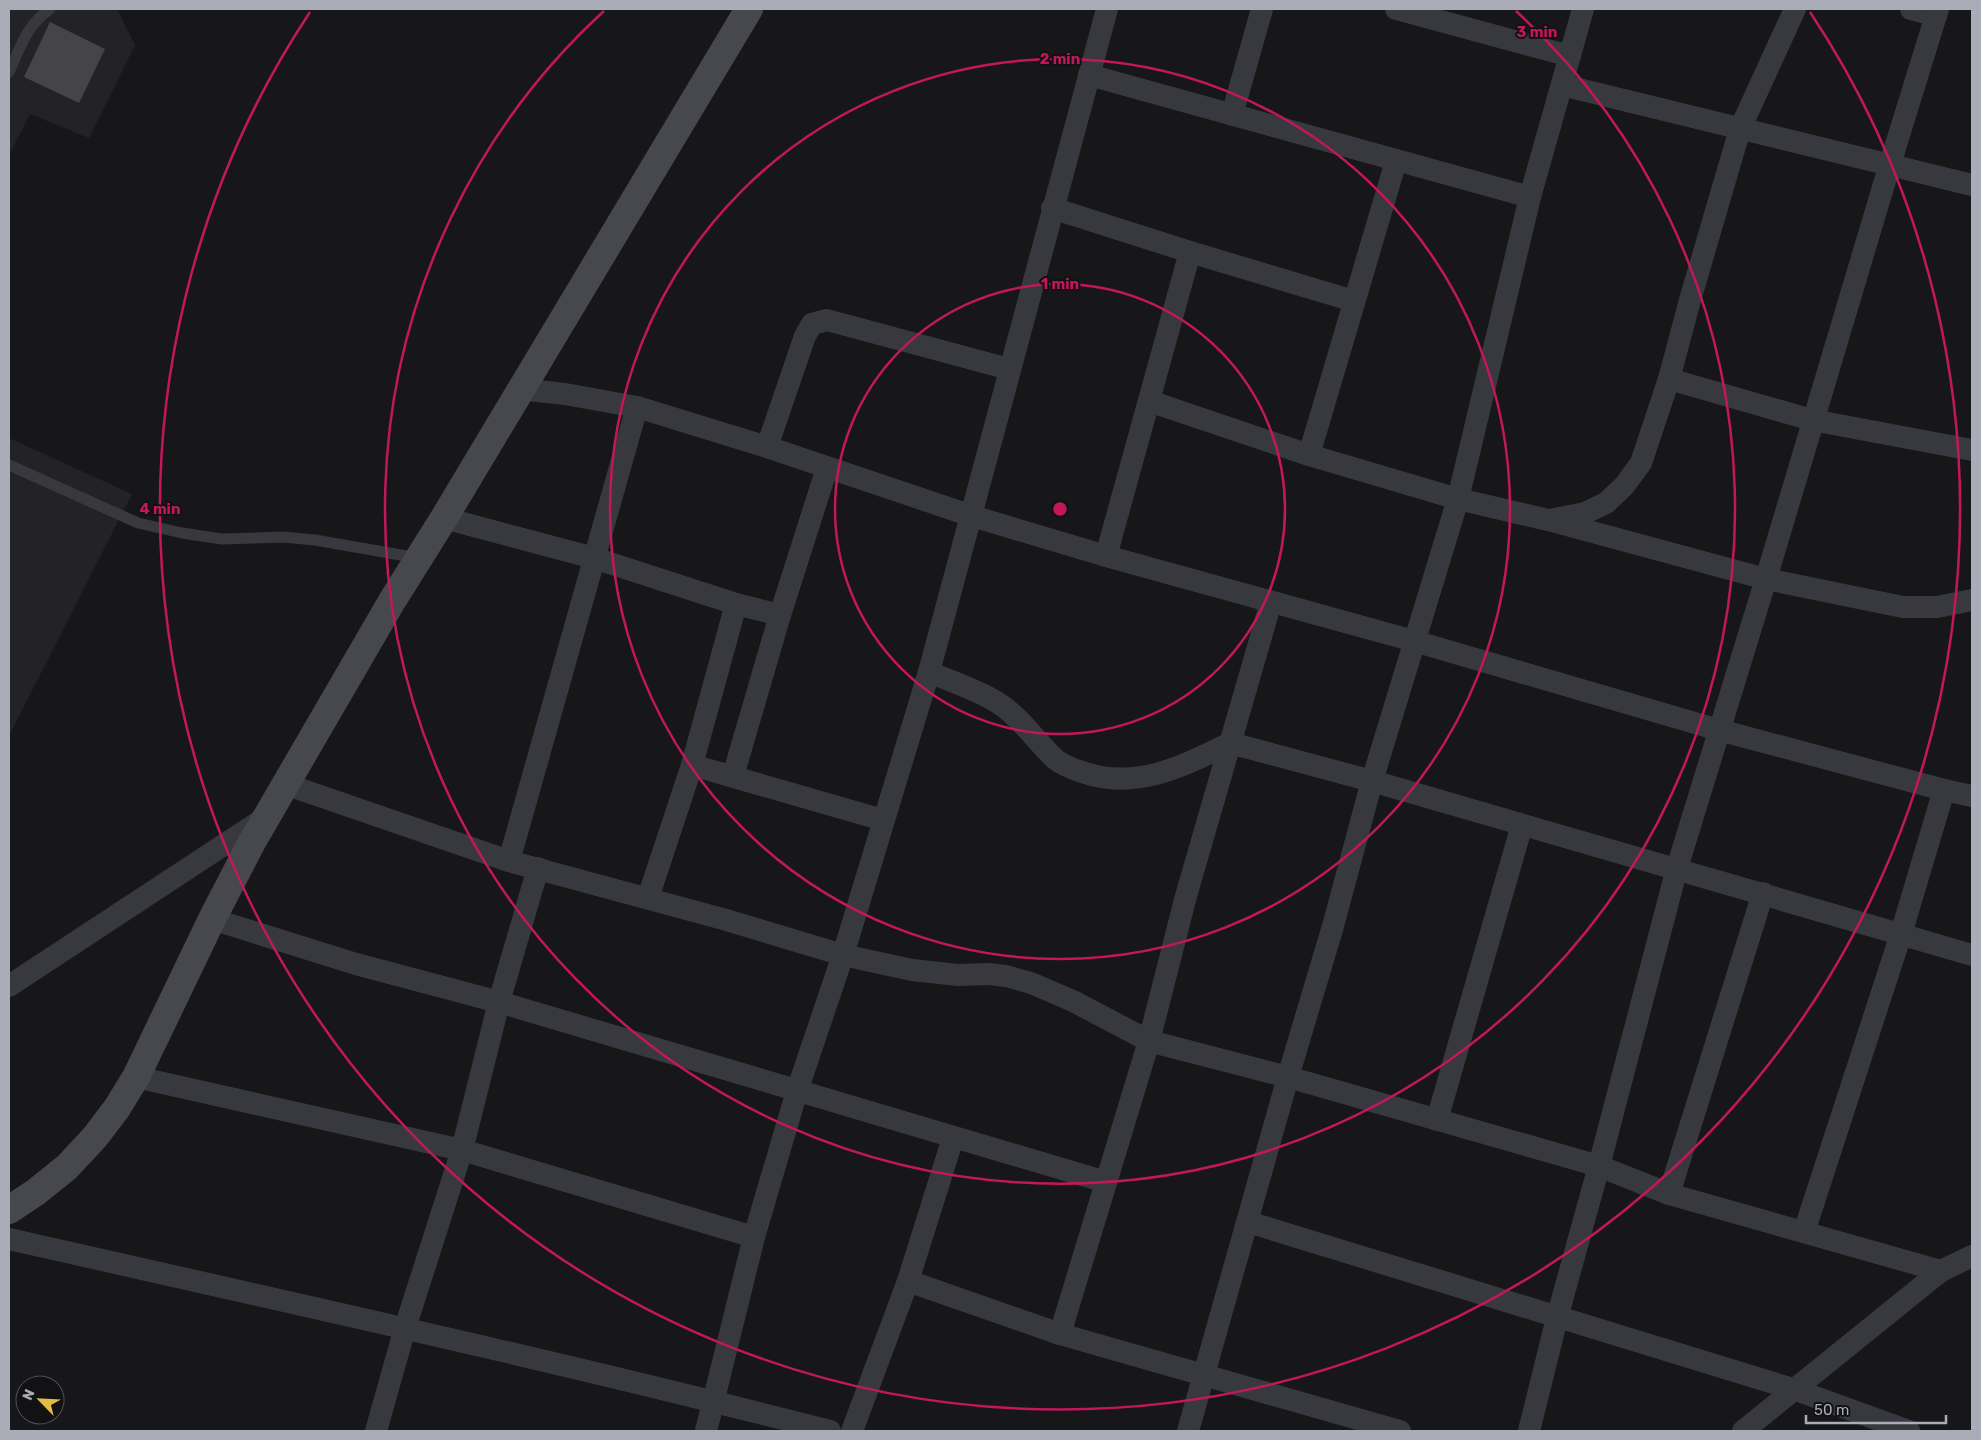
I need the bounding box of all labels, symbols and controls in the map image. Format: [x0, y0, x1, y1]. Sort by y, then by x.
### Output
text: 3 min [1517, 23, 1557, 41]
text: 2 min [1040, 50, 1080, 68]
text: 1 min [1041, 275, 1079, 293]
text: 4 min [139, 500, 181, 518]
centre of rings [1051, 500, 1069, 518]
north arrow [15, 1375, 65, 1425]
text: N [19, 1387, 38, 1403]
scale bar [1806, 1392, 1946, 1424]
text: 50 m [1814, 1401, 1849, 1419]

